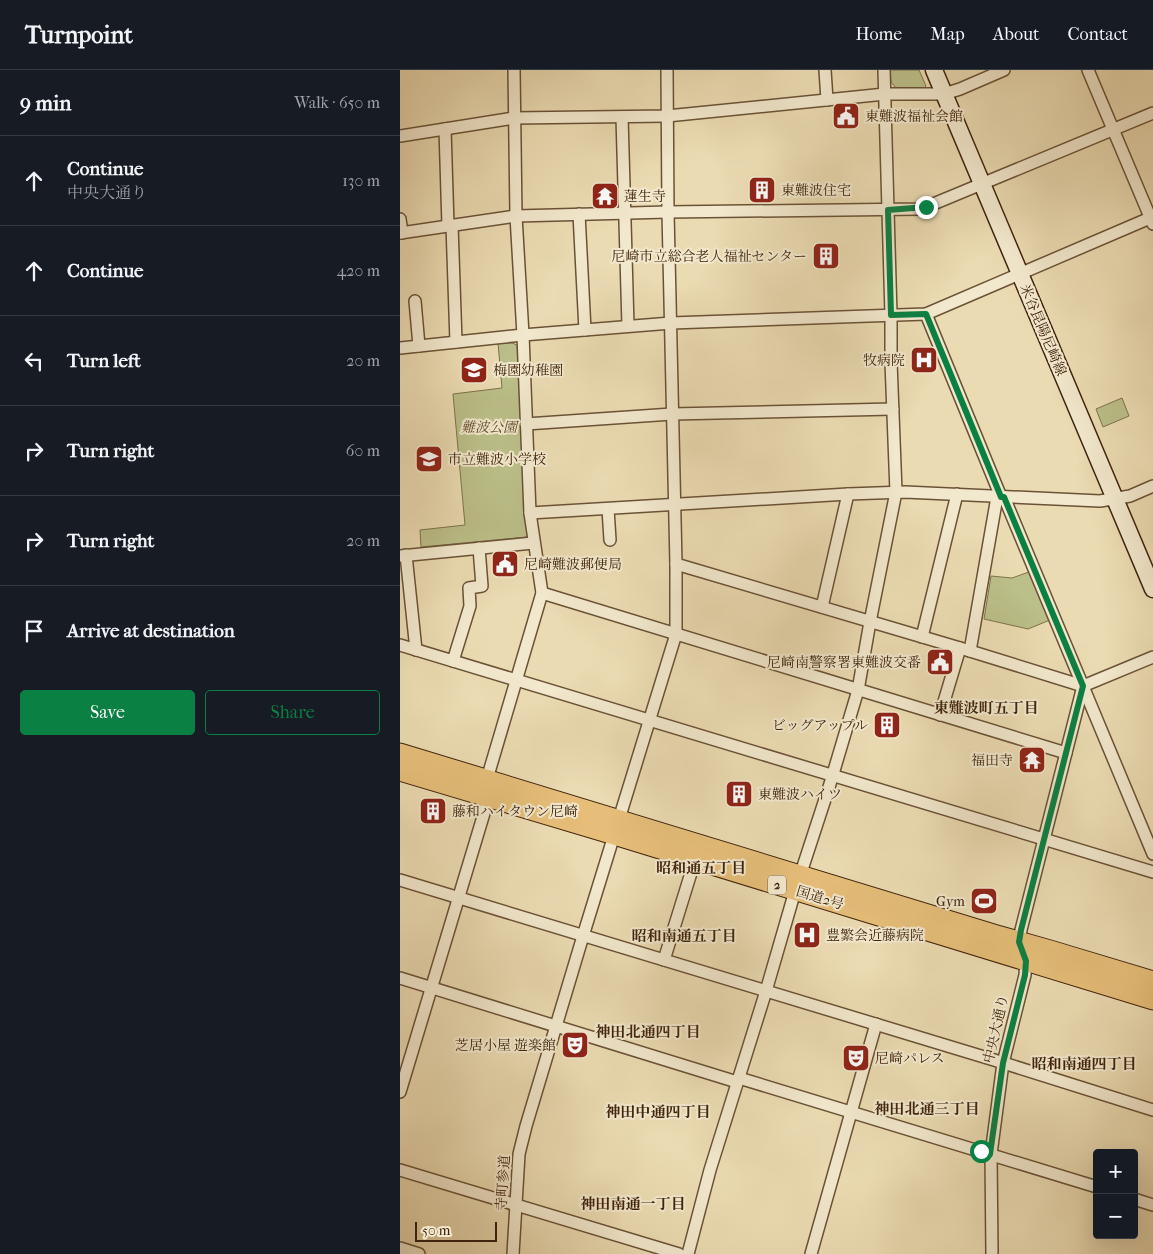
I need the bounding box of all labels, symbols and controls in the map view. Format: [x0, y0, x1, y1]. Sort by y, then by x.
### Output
text: Turnpoint [25, 21, 133, 49]
text: Home [855, 24, 902, 45]
text: Map [930, 24, 965, 45]
text: About [993, 24, 1039, 45]
text: Contact [1067, 24, 1128, 45]
text: 9 min [20, 91, 71, 115]
text: Walk · 650 m [294, 93, 380, 112]
public building icon: 東難波福祉会館 [831, 101, 861, 131]
place label: 東難波福祉会館 [865, 108, 963, 125]
text: Continue [67, 158, 143, 180]
icon: ahead [20, 167, 48, 195]
text: 130 m [342, 171, 380, 190]
building icon: 東難波住宅 [747, 175, 777, 205]
temple icon: 蓮生寺 [590, 181, 620, 211]
place label: 東難波住宅 [781, 182, 851, 199]
text: 中央大通り [67, 183, 147, 202]
place label: 蓮生寺 [624, 188, 666, 205]
route end [915, 196, 938, 219]
building icon: 尼崎市立総合老人福祉センター [811, 241, 841, 271]
place label: 尼崎市立総合老人福祉センター [612, 248, 807, 265]
icon: ahead [20, 257, 48, 285]
text: Continue [67, 260, 143, 282]
text: 420 m [337, 261, 380, 280]
street label: 米谷昆陽尼崎線 [1016, 282, 1070, 378]
hospital icon: 牧病院 [909, 345, 939, 375]
icon: left [20, 347, 48, 375]
text: Turn left [67, 350, 141, 372]
text: 20 m [346, 351, 380, 370]
place label: 牧病院 [863, 352, 905, 369]
school or university icon: 梅園幼稚園 [459, 355, 489, 385]
place label: 梅園幼稚園 [493, 362, 563, 379]
park label: 難波公園 [461, 419, 519, 436]
icon: right [20, 437, 48, 465]
text: Turn right [67, 440, 154, 462]
text: 60 m [346, 441, 380, 460]
school or university icon: 市立難波小学校 [414, 444, 444, 474]
place label: 市立難波小学校 [448, 451, 546, 468]
icon: right [20, 527, 48, 555]
text: Turn right [67, 530, 154, 552]
text: 20 m [346, 531, 380, 550]
public building icon: 尼崎難波郵便局 [490, 549, 520, 579]
place label: 尼崎難波郵便局 [524, 556, 622, 573]
icon: arrive [20, 617, 48, 645]
text: Arrive at destination [67, 620, 235, 642]
public building icon: 尼崎南警察署東難波交番 [925, 647, 955, 677]
place label: 尼崎南警察署東難波交番 [767, 654, 921, 671]
button: Save [20, 690, 195, 735]
button: Share [205, 690, 380, 735]
district label: 東難波町五丁目 [933, 699, 1039, 717]
building icon: ビッグアップル [872, 710, 902, 740]
place label: ビッグアップル [772, 717, 868, 734]
temple icon: 福田寺 [1017, 745, 1047, 775]
place label: 福田寺 [971, 752, 1013, 769]
building icon: 東難波ハイツ [724, 779, 754, 809]
place label: 東難波ハイツ [758, 786, 842, 803]
building icon: 藤和ハイタウン尼崎 [418, 796, 448, 826]
place label: 藤和ハイタウン尼崎 [452, 803, 578, 820]
district label: 昭和通五丁目 [656, 859, 746, 877]
road number: 2 [768, 876, 786, 894]
street label: 国道2号 [794, 883, 846, 913]
sports icon: Gym [969, 886, 999, 916]
place label: Gym [936, 893, 965, 910]
hospital icon: 豊繁会近藤病院 [792, 920, 822, 950]
district label: 昭和南通五丁目 [631, 927, 737, 945]
place label: 豊繁会近藤病院 [826, 927, 924, 944]
street label: 中央大通り [980, 993, 1012, 1065]
district label: 神田北通四丁目 [595, 1023, 701, 1041]
theatre icon: 芝居小屋 遊楽館 [560, 1030, 590, 1060]
place label: 芝居小屋 遊楽館 [455, 1037, 556, 1054]
theatre icon: 尼崎パレス [841, 1043, 871, 1073]
place label: 尼崎パレス [875, 1050, 945, 1067]
district label: 昭和南通四丁目 [1031, 1055, 1137, 1073]
district label: 神田北通三丁目 [874, 1100, 980, 1118]
district label: 神田中通四丁目 [605, 1103, 711, 1121]
route start [970, 1140, 993, 1163]
map controls [1093, 1149, 1138, 1239]
button: + [1093, 1149, 1138, 1194]
street label: 寺町参道 [493, 1154, 513, 1212]
button: − [1093, 1194, 1138, 1239]
district label: 神田南通一丁目 [580, 1195, 686, 1213]
scale bar [415, 1219, 498, 1242]
text: 50 m [422, 1222, 450, 1239]

